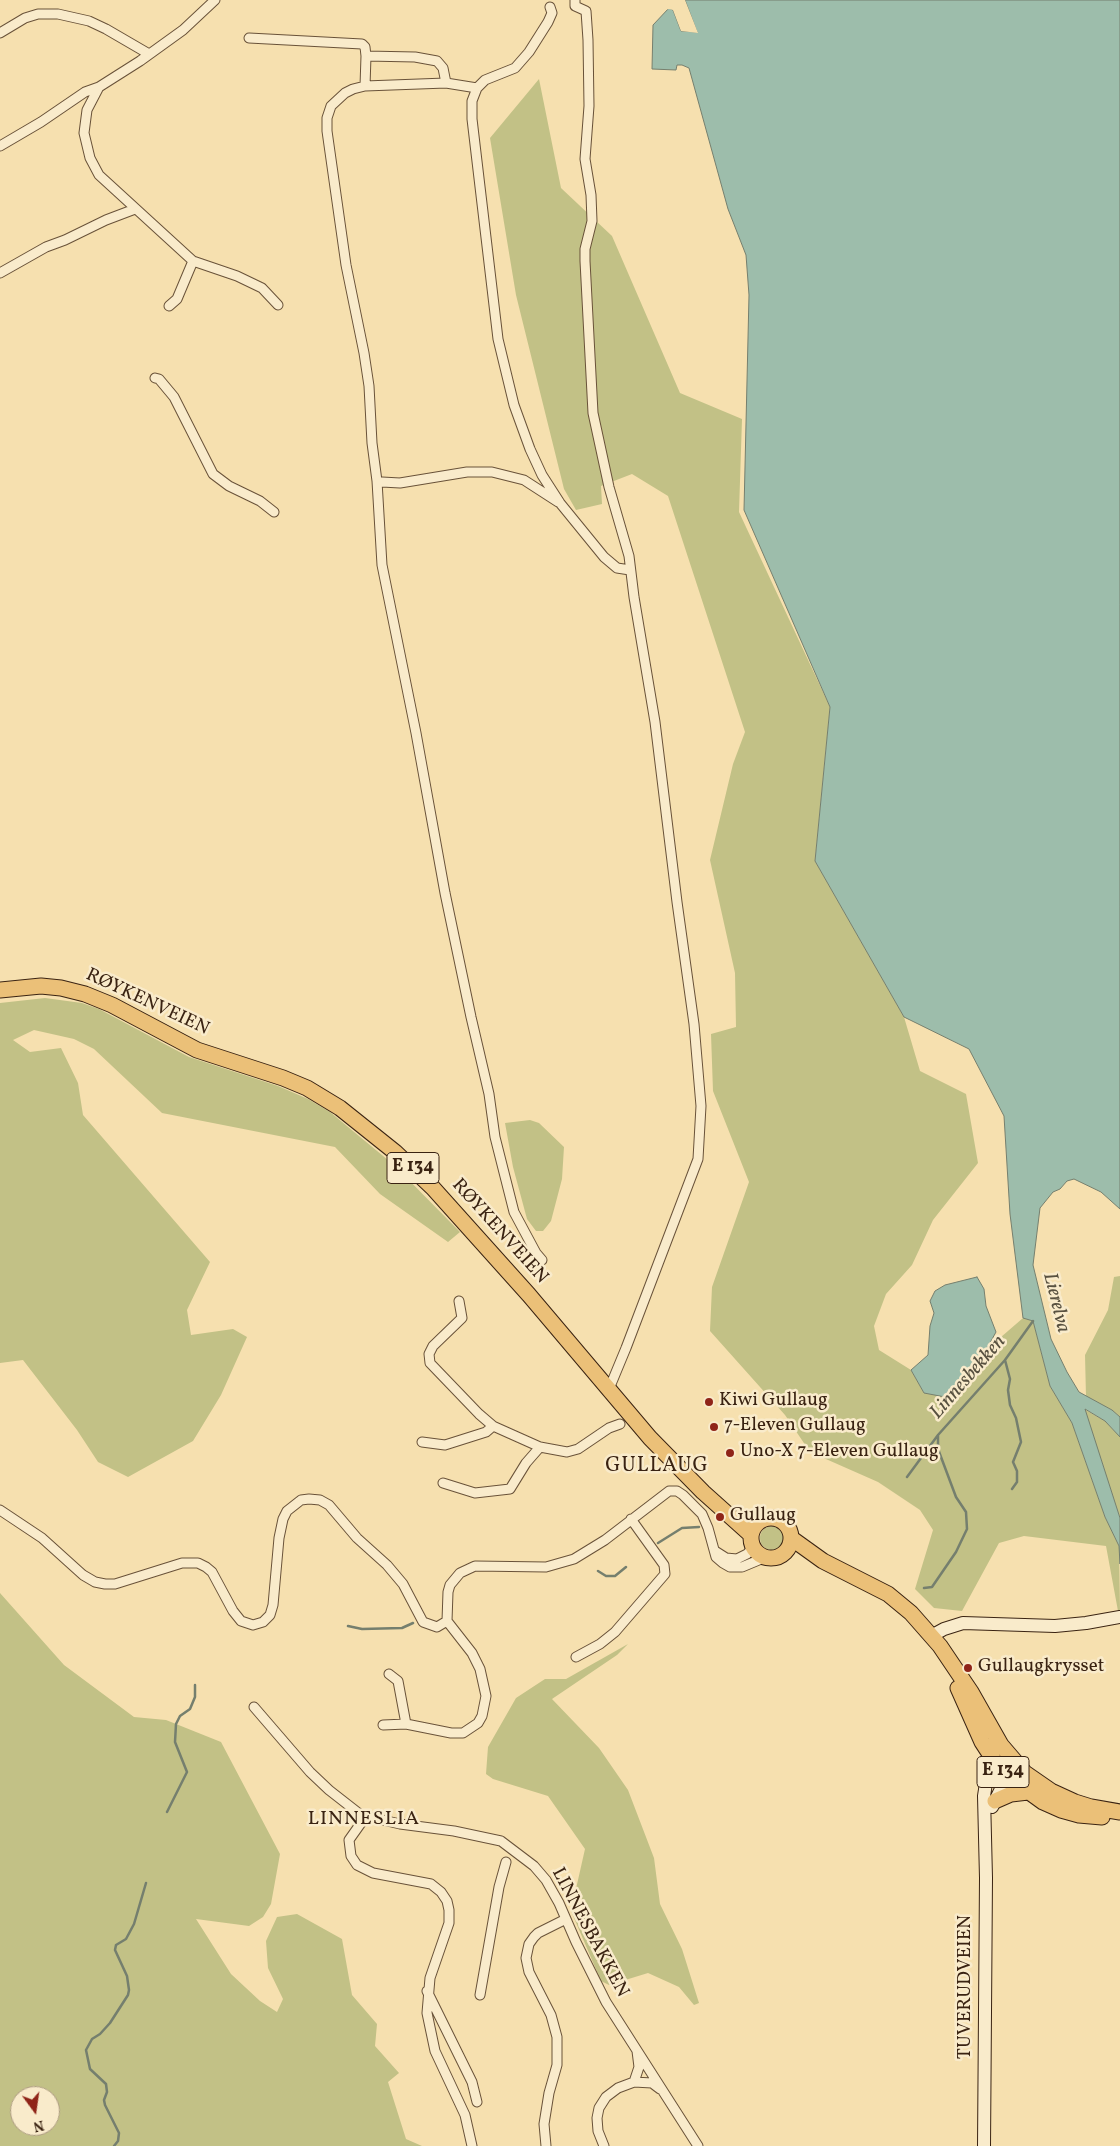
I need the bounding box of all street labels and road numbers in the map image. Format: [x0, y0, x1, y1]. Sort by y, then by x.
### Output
street label: RØYKENVEIEN [82, 964, 212, 1042]
road number: E 134 [387, 1152, 439, 1184]
street label: RØYKENVEIEN [446, 1175, 552, 1289]
road number: E 134 [977, 1756, 1029, 1788]
street label: LINNESBAKKEN [545, 1864, 633, 2002]
street label: TUVERUDVEIEN [956, 1915, 978, 2059]

